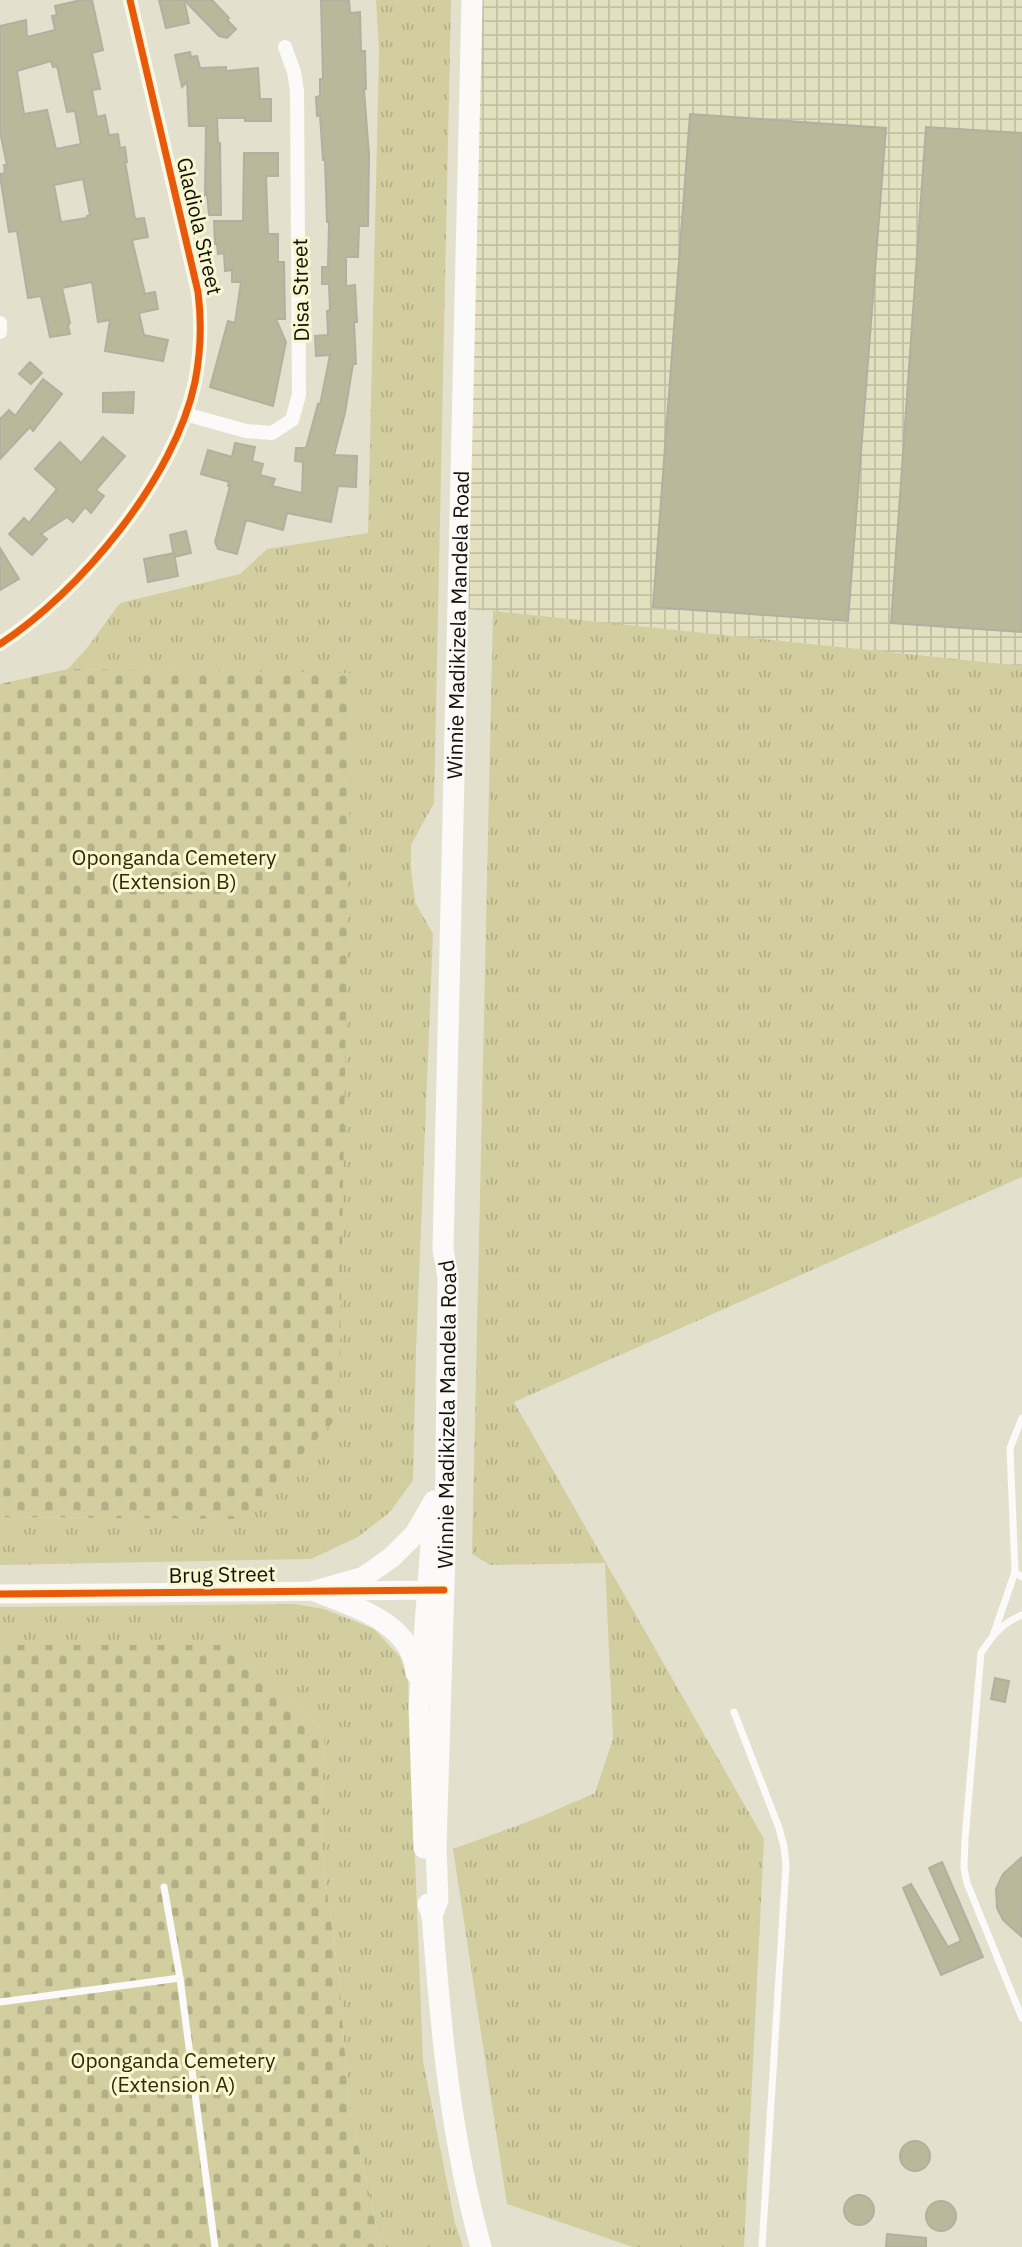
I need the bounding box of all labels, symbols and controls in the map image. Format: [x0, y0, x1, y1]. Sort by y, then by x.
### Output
street label: Gladiola Street [171, 155, 229, 297]
street label: Disa Street [285, 238, 315, 342]
street label: Winnie Madikizela Mandela Road [440, 470, 475, 780]
park label: Oponganda Cemetery (Extension B) [72, 843, 277, 895]
street label: Winnie Madikizela Mandela Road [430, 1258, 462, 1569]
street label: Brug Street [168, 1559, 276, 1589]
park label: Oponganda Cemetery (Extension A) [71, 2046, 276, 2098]

